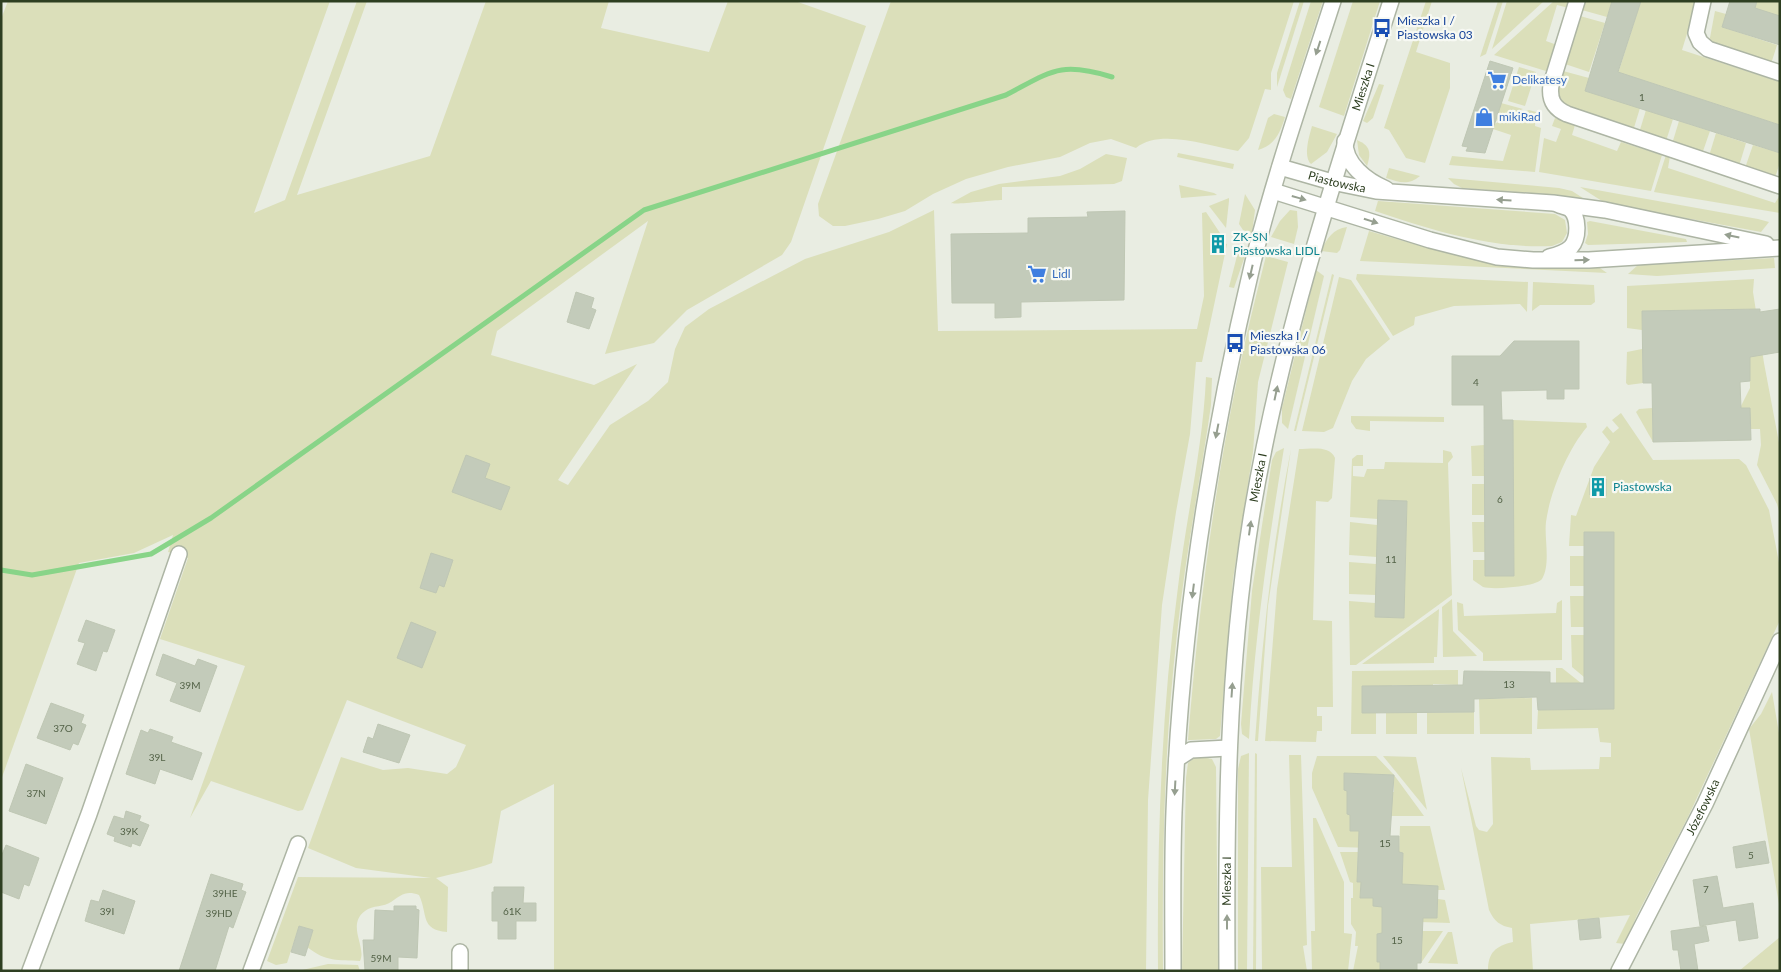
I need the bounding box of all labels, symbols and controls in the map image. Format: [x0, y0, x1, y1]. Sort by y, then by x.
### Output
place label: Mieszka I / Piastowska 03 [1397, 13, 1473, 42]
bus stop icon: Mieszka I / Piastowska 03 [1371, 17, 1393, 39]
one-way arrow [1313, 40, 1321, 55]
street label: Mieszka I [1348, 61, 1378, 113]
supermarket icon: Delikatesy [1486, 69, 1508, 91]
place label: Delikatesy [1512, 72, 1568, 87]
house number: 1 [1639, 91, 1645, 103]
shop icon: mikiRad [1473, 106, 1495, 128]
place label: mikiRad [1499, 109, 1541, 124]
street label: Piastowska [1306, 168, 1367, 196]
one-way arrow [1291, 195, 1306, 203]
one-way arrow [1496, 196, 1512, 204]
one-way arrow [1364, 218, 1379, 225]
place label: ZK-SN Piastowska LIDL [1233, 229, 1320, 258]
one-way arrow [1724, 232, 1740, 240]
building icon: ZK-SN Piastowska LIDL [1207, 233, 1229, 255]
one-way arrow [1574, 256, 1590, 264]
supermarket icon: Lidl [1026, 263, 1048, 285]
one-way arrow [1247, 264, 1255, 279]
place label: Lidl [1052, 266, 1071, 281]
place label: Mieszka I / Piastowska 06 [1250, 328, 1326, 357]
bus stop icon: Mieszka I / Piastowska 06 [1224, 332, 1246, 354]
house number: 4 [1473, 376, 1479, 388]
one-way arrow [1272, 384, 1280, 400]
one-way arrow [1213, 423, 1221, 438]
street label: Mieszka I [1246, 452, 1270, 503]
building icon: Piastowska [1587, 476, 1609, 498]
place label: Piastowska [1613, 479, 1672, 494]
house number: 6 [1497, 493, 1503, 505]
one-way arrow [1246, 520, 1254, 536]
house number: 11 [1385, 553, 1397, 565]
one-way arrow [1189, 584, 1197, 600]
house number: 13 [1503, 678, 1515, 690]
house number: 39M [180, 679, 200, 691]
one-way arrow [1228, 681, 1236, 697]
house number: 37O [53, 722, 73, 734]
house number: 39L [149, 751, 165, 763]
street label: Józefowska [1682, 777, 1722, 838]
one-way arrow [1171, 780, 1179, 796]
house number: 37N [26, 787, 46, 799]
house number: 39K [120, 825, 138, 837]
house number: 15 [1379, 837, 1391, 849]
house number: 5 [1748, 849, 1754, 861]
street label: Mieszka I [1219, 856, 1234, 906]
house number: 7 [1703, 883, 1709, 895]
house number: 39HE [212, 887, 238, 899]
house number: 39I [100, 905, 114, 917]
house number: 61K [503, 905, 521, 917]
house number: 39HD [206, 907, 233, 919]
one-way arrow [1222, 914, 1230, 930]
house number: 15 [1391, 934, 1403, 946]
house number: 59M [371, 952, 391, 964]

